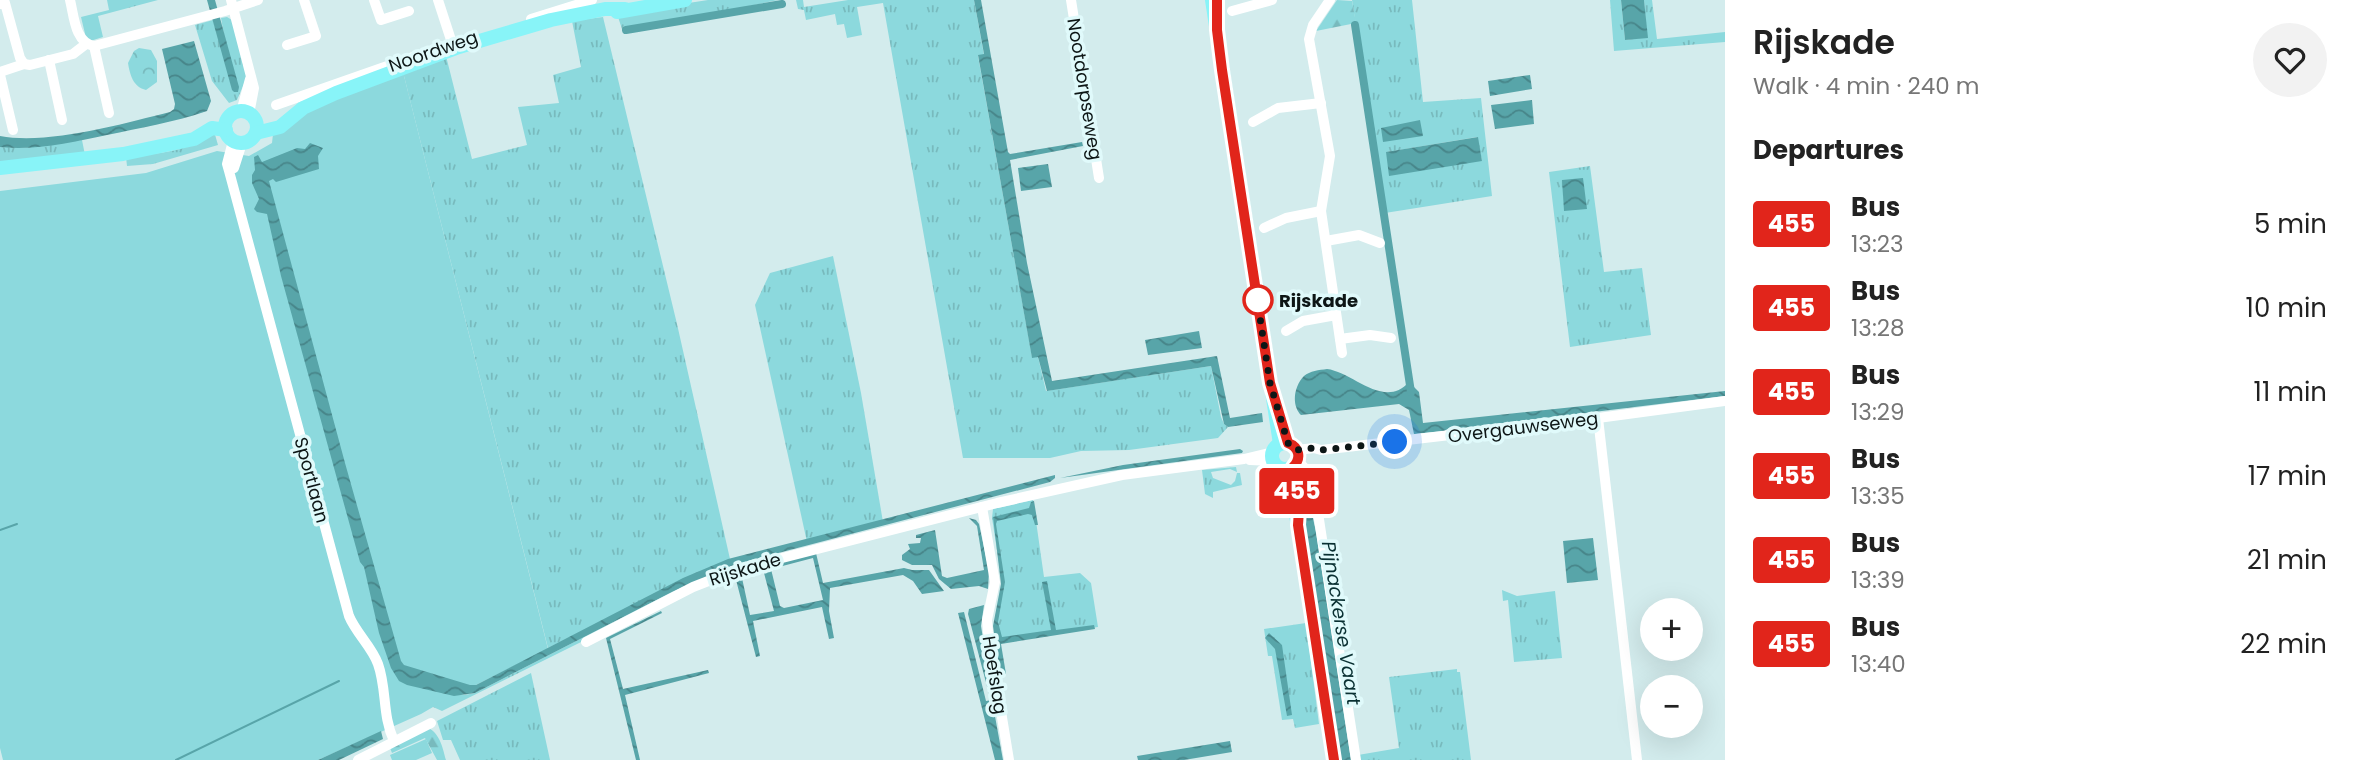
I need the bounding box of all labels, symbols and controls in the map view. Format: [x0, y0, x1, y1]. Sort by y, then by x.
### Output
street label: Nootdorpseweg [1061, 16, 1109, 162]
text: Rijskade [1753, 19, 1895, 66]
button: heart [2253, 23, 2327, 97]
street label: Noordweg [385, 24, 481, 78]
text: Walk · 4 min · 240 m [1753, 70, 1979, 102]
text: Departures [1753, 132, 1904, 168]
text: Bus [1851, 189, 1900, 225]
text: 5 min [2254, 206, 2327, 242]
text: 455 [1768, 207, 1815, 240]
text: 13:23 [1851, 228, 1904, 260]
text: Bus [1851, 273, 1900, 309]
marker: Rijskade [1243, 285, 1273, 315]
place label: Rijskade [1279, 288, 1358, 313]
text: 10 min [2246, 290, 2327, 326]
text: 455 [1768, 291, 1815, 324]
text: 13:28 [1851, 312, 1905, 344]
text: Bus [1851, 357, 1900, 393]
text: 11 min [2254, 374, 2327, 410]
text: 455 [1768, 375, 1815, 408]
text: 13:29 [1851, 396, 1905, 428]
street label: Overgauwseweg [1446, 405, 1600, 449]
your location [1377, 424, 1412, 459]
street label: Sportlaan [289, 434, 335, 526]
text: Bus [1851, 441, 1900, 477]
text: 17 min [2248, 458, 2327, 494]
text: 455 [1768, 459, 1815, 492]
line badge: 455 [1257, 468, 1337, 514]
text: 455 [1273, 474, 1321, 507]
text: 13:35 [1851, 480, 1905, 512]
text: Bus [1851, 525, 1900, 561]
water label: Pijnackerse Vaart [1315, 539, 1367, 708]
text: 21 min [2247, 542, 2327, 578]
text: 455 [1768, 543, 1815, 576]
street label: Rijskade [706, 546, 784, 592]
text: 13:39 [1851, 564, 1905, 596]
map controls [1640, 598, 1703, 738]
button: + [1640, 598, 1703, 661]
text: Bus [1851, 609, 1900, 645]
text: 22 min [2240, 626, 2327, 662]
text: 455 [1768, 627, 1815, 660]
street label: Hoefslag [976, 634, 1014, 716]
text: 13:40 [1851, 648, 1906, 680]
button: − [1640, 675, 1703, 738]

